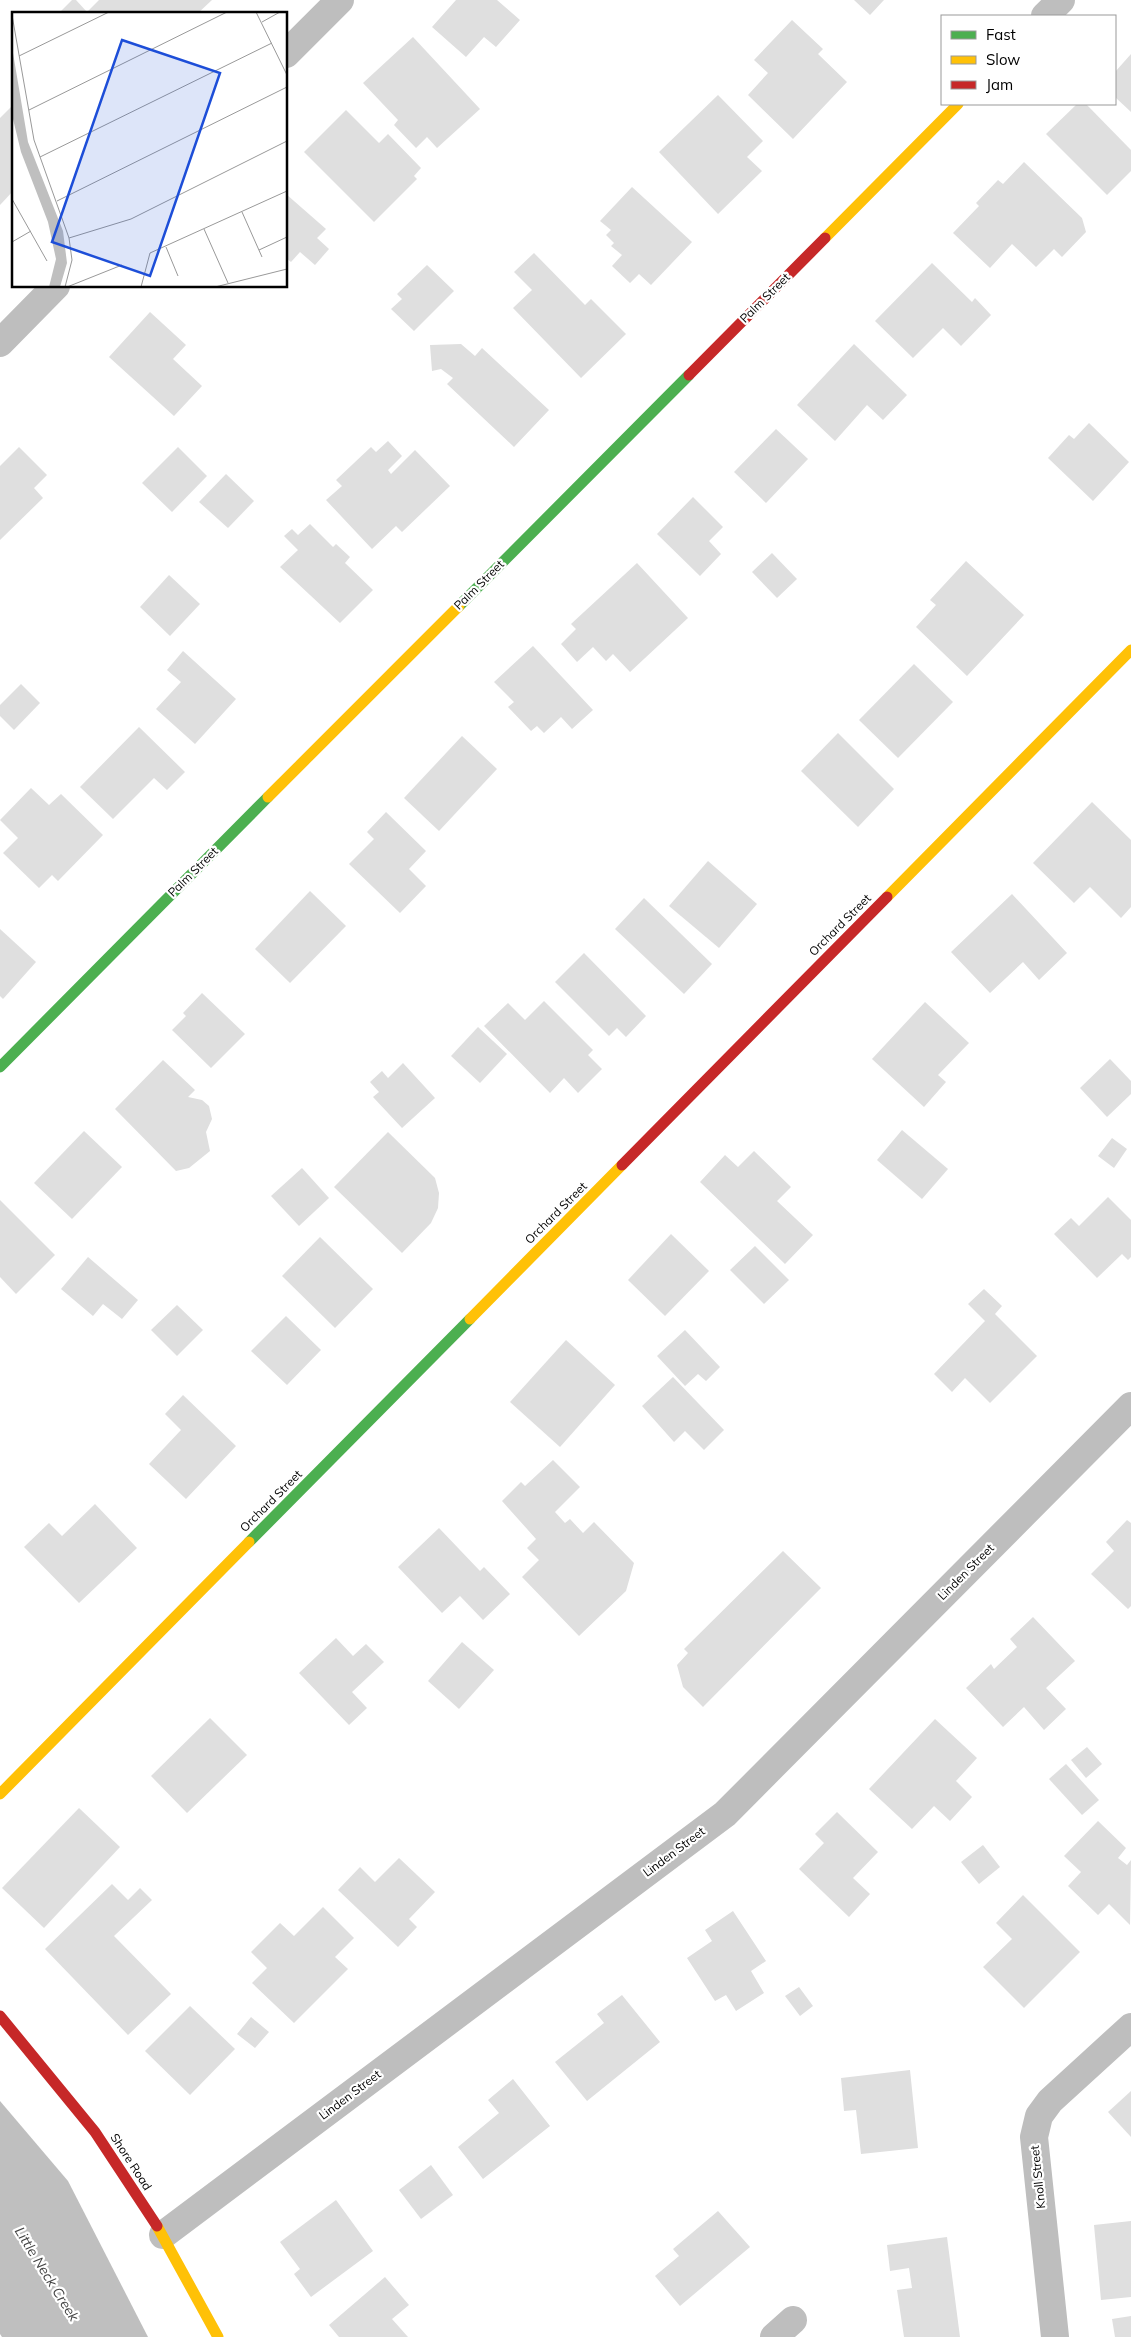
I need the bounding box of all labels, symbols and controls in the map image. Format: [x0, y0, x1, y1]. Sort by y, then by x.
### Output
inset map [12, 12, 288, 288]
legend [941, 15, 1116, 105]
text: Fast [986, 25, 1016, 44]
text: Slow [986, 50, 1020, 69]
text: Jam [986, 75, 1013, 94]
street label: Palm Street [737, 270, 793, 326]
street label: Palm Street [451, 557, 507, 613]
street label: Palm Street [165, 844, 221, 900]
street label: Orchard Street [806, 891, 874, 959]
street label: Orchard Street [522, 1179, 590, 1247]
street label: Orchard Street [237, 1467, 305, 1535]
street label: Linden Street [934, 1540, 997, 1603]
street label: Linden Street [640, 1823, 708, 1880]
street label: Linden Street [316, 2066, 384, 2123]
street label: Shore Road [108, 2131, 155, 2193]
street label: Knoll Street [1027, 2145, 1048, 2209]
water label: Little Neck Creek [11, 2223, 84, 2325]

